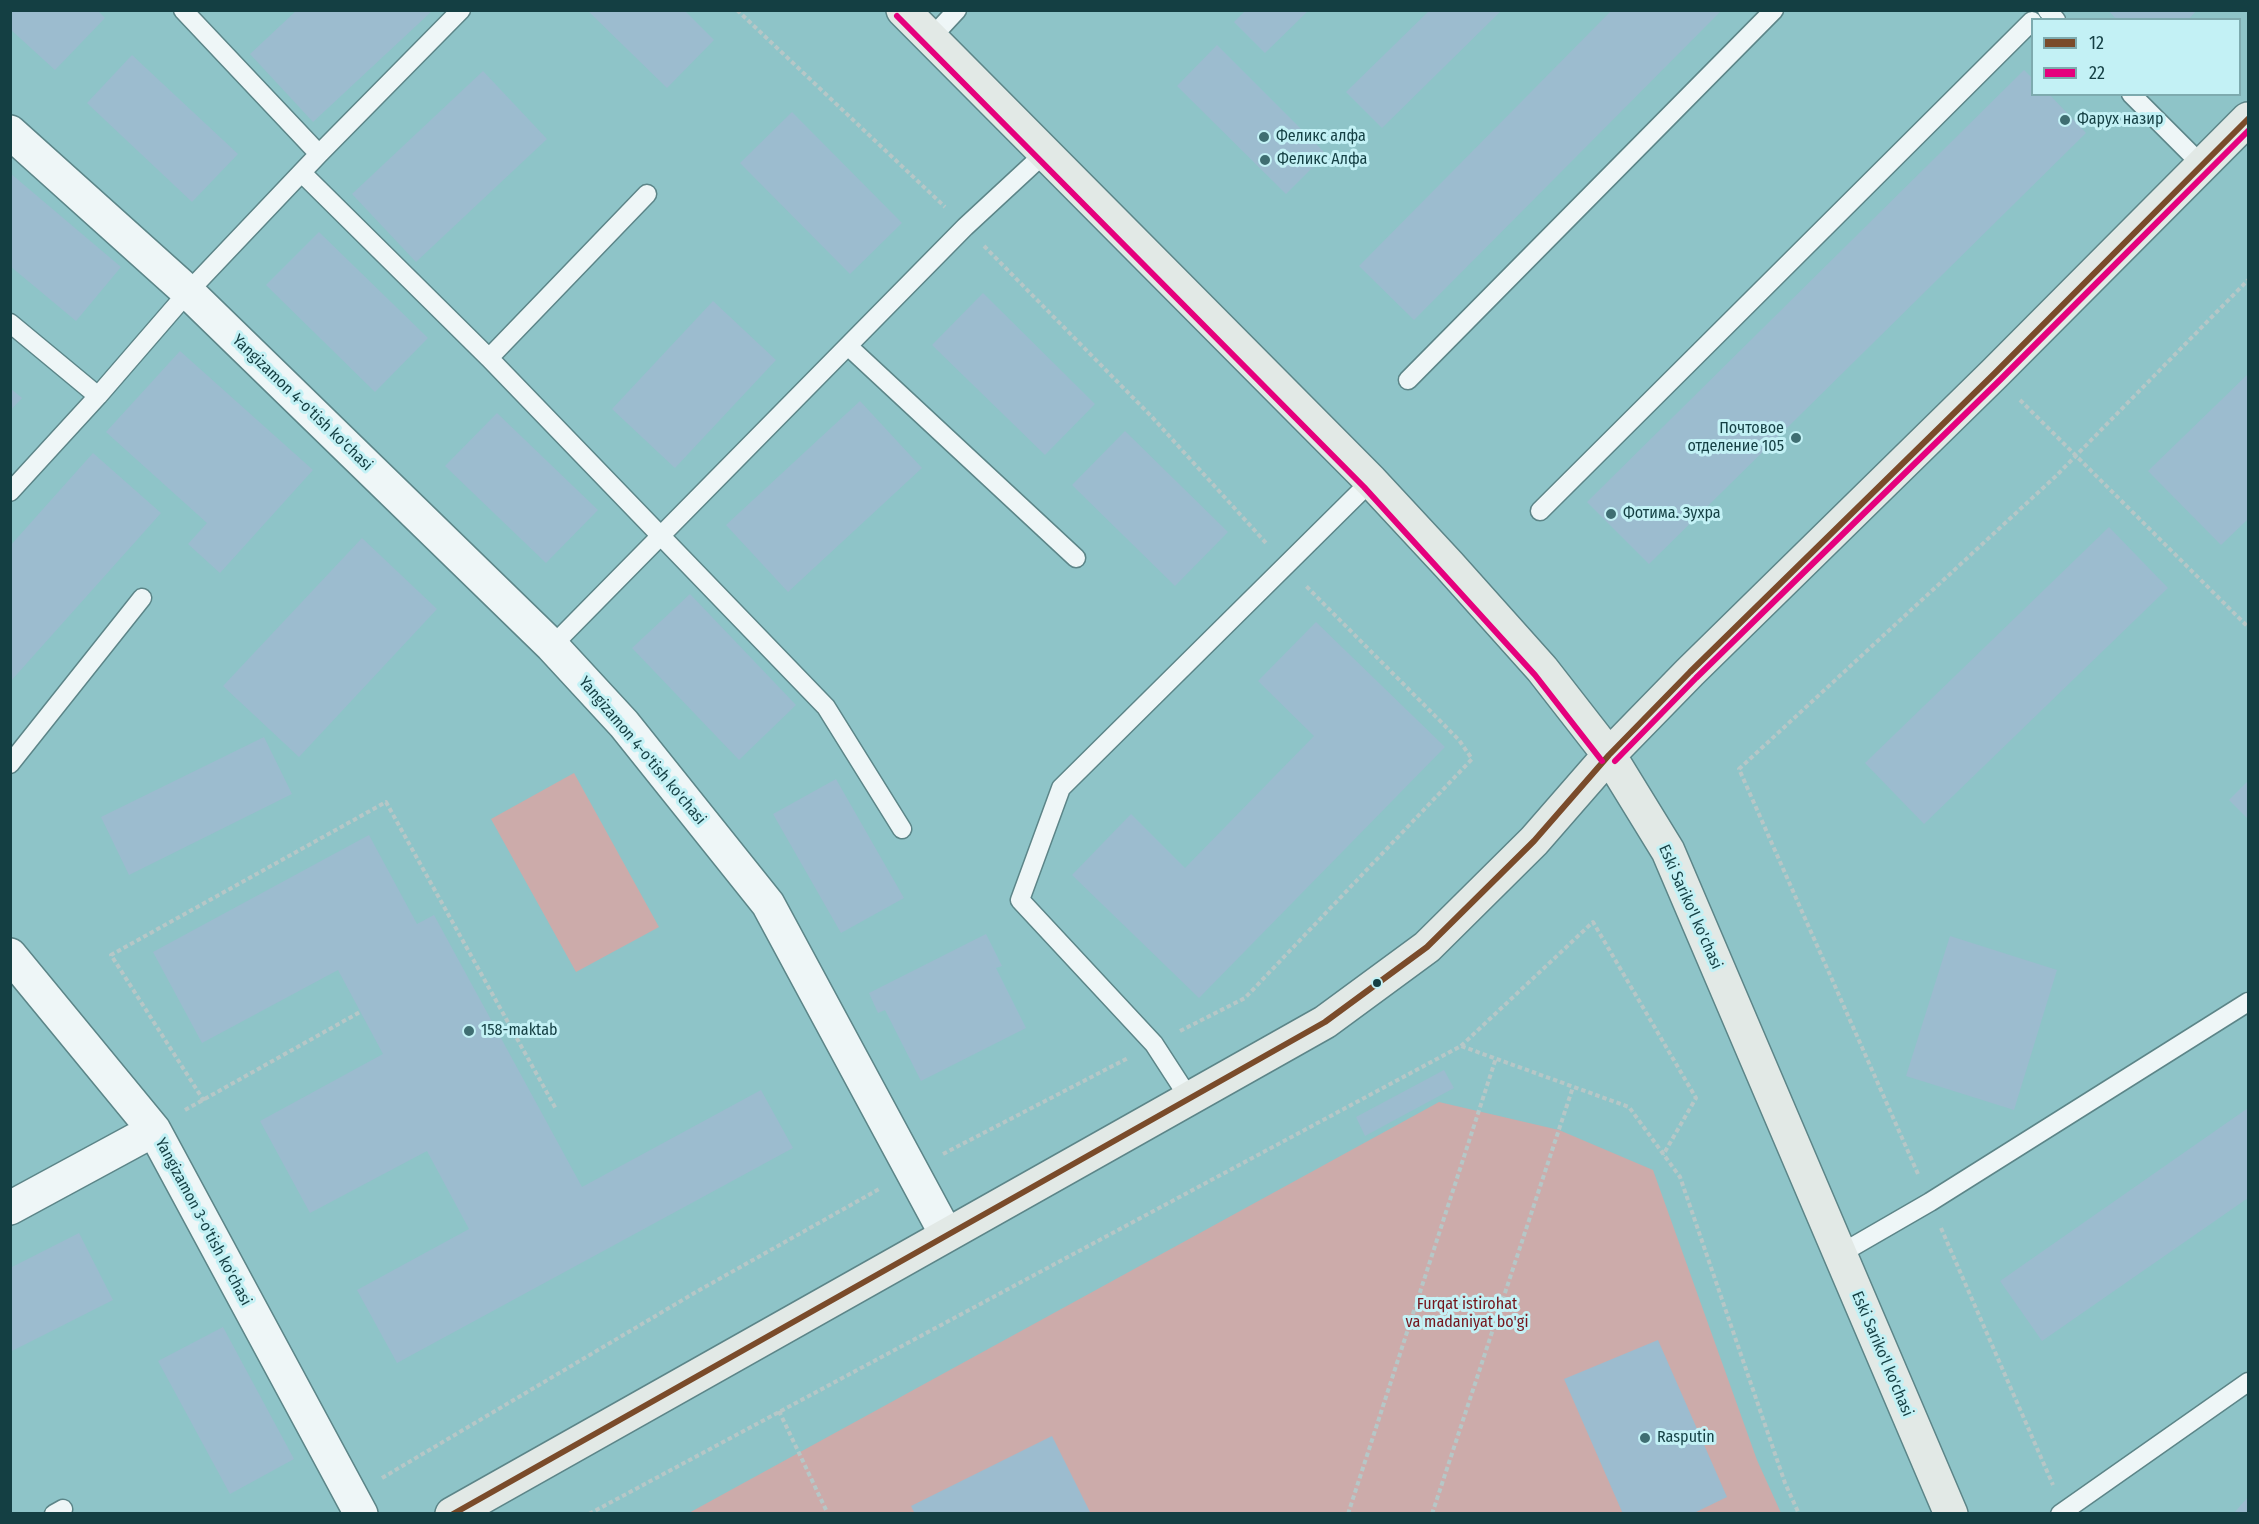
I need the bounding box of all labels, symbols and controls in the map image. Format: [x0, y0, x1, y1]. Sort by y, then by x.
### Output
legend [2031, 18, 2241, 96]
text: 12 [2089, 32, 2104, 54]
text: 22 [2089, 62, 2105, 84]
place label: Фарух назир [2077, 110, 2163, 130]
marker: Фарух назир [2058, 113, 2072, 127]
place label: Феликс алфа [1276, 127, 1366, 147]
marker: Феликс алфа [1257, 130, 1271, 144]
place label: Феликс Алфа [1277, 150, 1367, 170]
marker: Феликс Алфа [1258, 153, 1272, 167]
street label: Yangizamon 4-o'tish ko'chasi [228, 331, 376, 475]
place label: Почтовое отделение 105 [1688, 419, 1784, 457]
marker: Почтовое отделение 105 [1789, 431, 1803, 445]
place label: Фотима. Зухра [1623, 504, 1721, 524]
marker: Фотима. Зухра [1604, 507, 1618, 521]
street label: Yangizamon 4-o'tish ko'chasi [574, 673, 710, 829]
street label: Eski Sariko'l ko'chasi [1654, 842, 1726, 972]
unlabelled marker [1371, 977, 1383, 989]
place label: 158-maktab [481, 1021, 558, 1041]
marker: 158-maktab [462, 1024, 476, 1038]
street label: Yangizamon 3-o'tish ko'chasi [151, 1135, 255, 1309]
street label: Eski Sariko'l ko'chasi [1847, 1288, 1917, 1420]
park label: Furqat istirohat va madaniyat bo'gi [1406, 1295, 1528, 1333]
place label: Rasputin [1657, 1428, 1715, 1448]
marker: Rasputin [1638, 1431, 1652, 1445]

